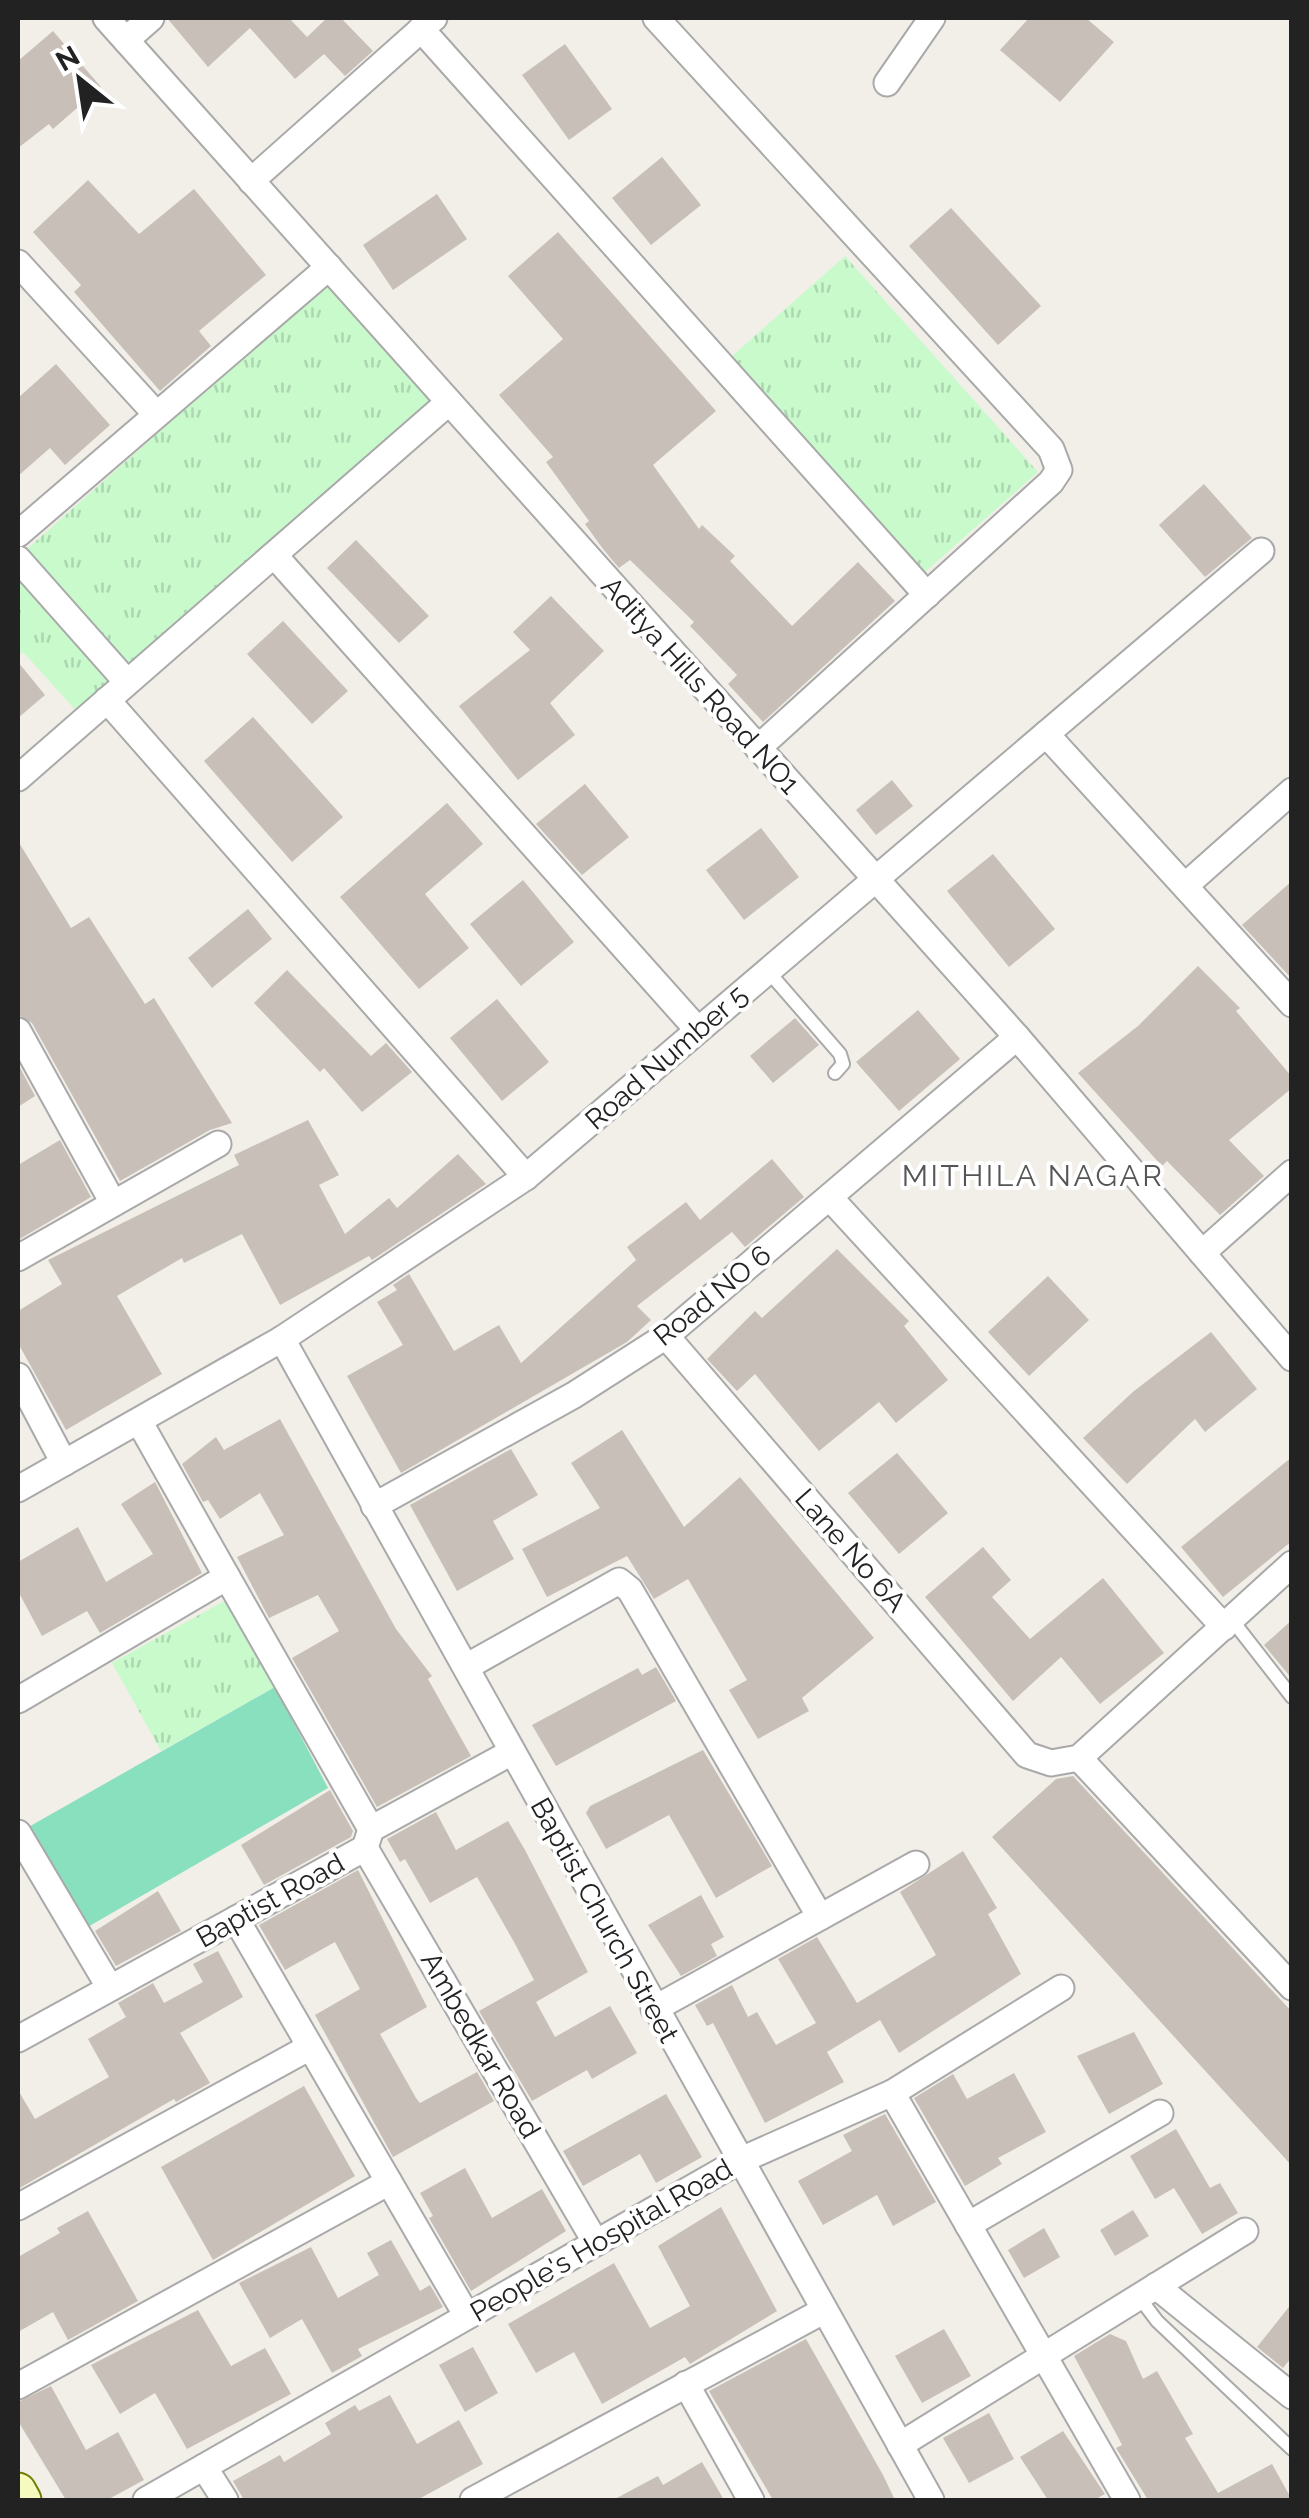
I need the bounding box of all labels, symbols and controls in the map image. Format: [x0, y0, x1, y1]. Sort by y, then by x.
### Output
north arrow [30, 30, 130, 130]
text: N [50, 39, 85, 78]
street label: Aditya Hills Road NO1 [595, 570, 807, 800]
street label: Road Number 5 [579, 978, 754, 1137]
district label: MITHILA NAGAR [902, 1158, 1164, 1193]
street label: Road NO 6 [647, 1238, 777, 1353]
street label: Lane No 6A [788, 1482, 913, 1619]
street label: Baptist Church Street [524, 1792, 686, 2049]
street label: Baptist Road [191, 1846, 350, 1955]
street label: Ambedkar Road [414, 1946, 547, 2144]
street label: People's Hospital Road [464, 2152, 738, 2329]

